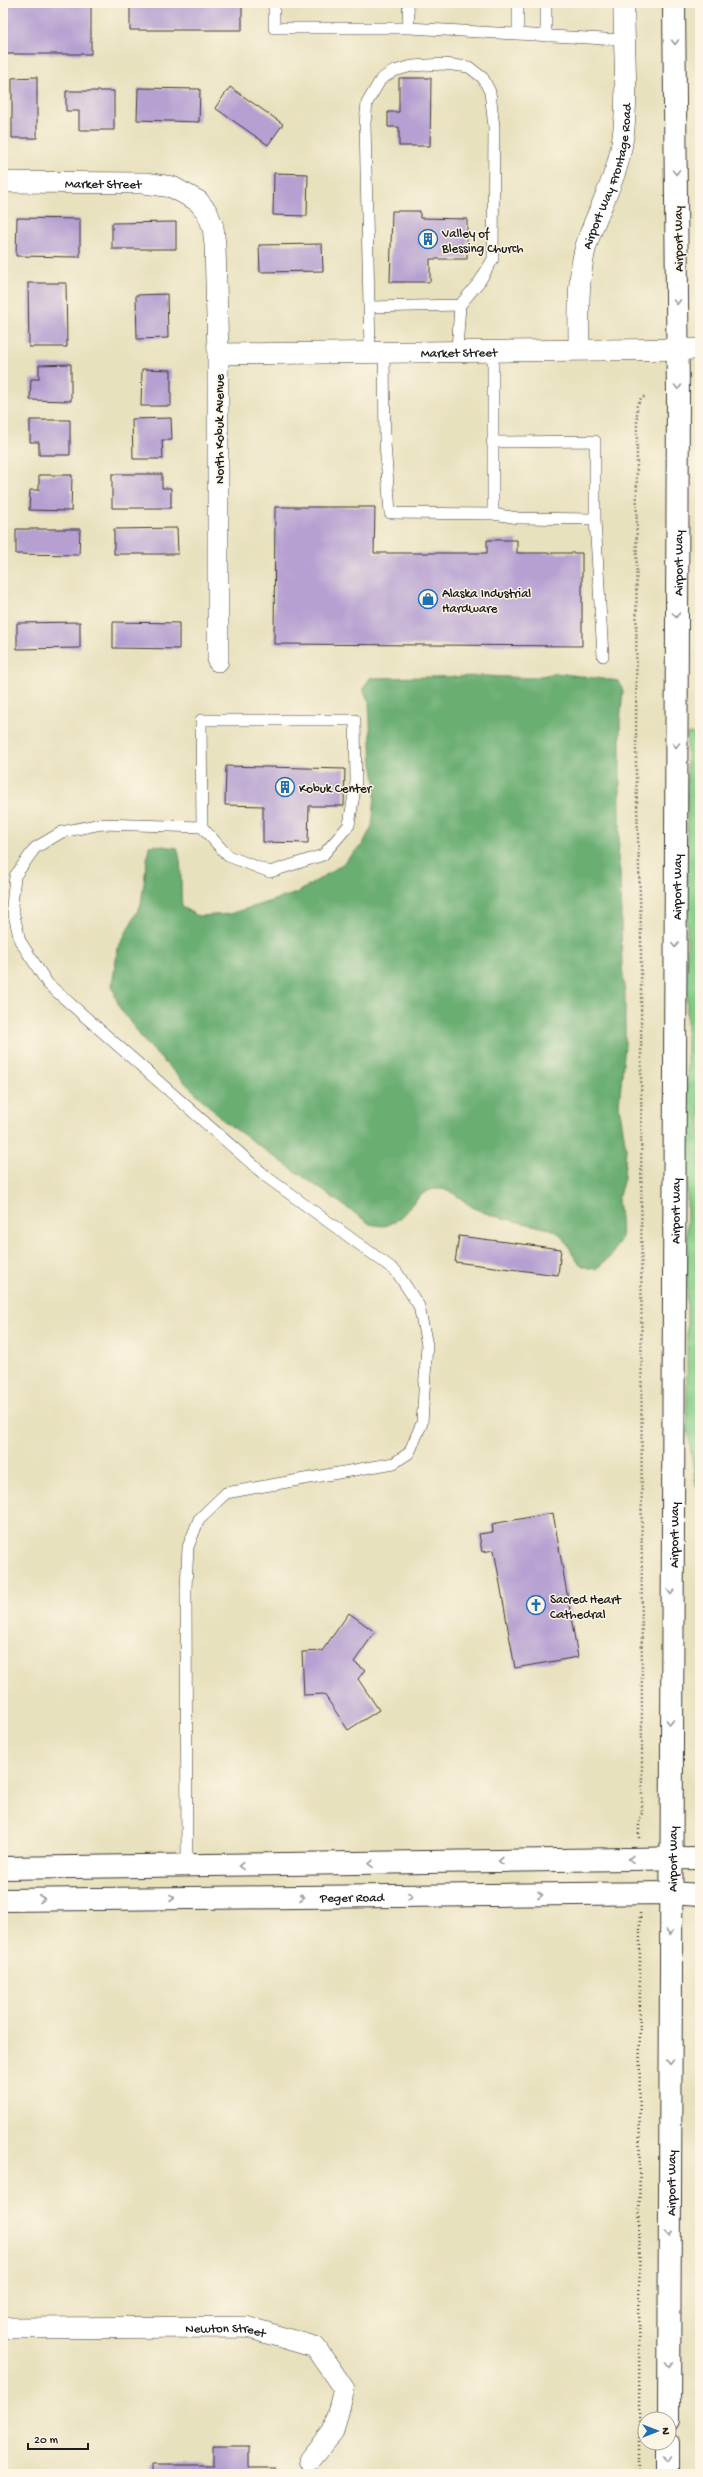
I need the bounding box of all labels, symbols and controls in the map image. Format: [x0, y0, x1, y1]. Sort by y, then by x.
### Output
one-way arrow [671, 39, 679, 45]
street label: Airport Way Frontage Road [581, 102, 636, 251]
one-way arrow [672, 169, 680, 175]
street label: Market Street [65, 177, 143, 193]
street label: Airport Way [671, 205, 688, 272]
place label: Valley of Blessing Church [441, 227, 523, 257]
building icon: Valley of Blessing Church [417, 228, 439, 250]
one-way arrow [673, 299, 682, 305]
street label: Market Street [421, 346, 499, 362]
street label: North Kobuk Avenue [213, 374, 228, 484]
one-way arrow [674, 384, 682, 390]
street label: Airport Way [672, 529, 687, 596]
place label: Alaska Industrial Hardware [442, 587, 531, 617]
shop icon: Alaska Industrial Hardware [417, 588, 439, 610]
one-way arrow [672, 612, 680, 618]
one-way arrow [672, 742, 680, 748]
building icon: Kobuk Center [274, 776, 296, 798]
place label: Kobuk Center [299, 782, 373, 797]
street label: Airport Way [671, 853, 686, 920]
one-way arrow [670, 942, 679, 948]
street label: Airport Way [669, 1177, 685, 1244]
street label: Airport Way [668, 1501, 683, 1568]
one-way arrow [667, 1589, 675, 1595]
place label: Sacred Heart Cathedral [550, 1593, 623, 1623]
church icon: Sacred Heart Cathedral [525, 1594, 547, 1616]
one-way arrow [666, 1719, 674, 1725]
street label: Airport Way [666, 1825, 682, 1892]
one-way arrow [628, 1855, 634, 1863]
one-way arrow [498, 1857, 504, 1865]
one-way arrow [368, 1860, 374, 1868]
one-way arrow [238, 1862, 244, 1870]
street label: Peger Road [319, 1891, 386, 1907]
one-way arrow [537, 1891, 543, 1899]
one-way arrow [407, 1892, 413, 1900]
one-way arrow [299, 1893, 305, 1901]
one-way arrow [169, 1894, 175, 1902]
one-way arrow [39, 1895, 45, 1903]
one-way arrow [666, 1929, 674, 1935]
one-way arrow [666, 2059, 674, 2065]
street label: Airport Way [665, 2149, 680, 2216]
one-way arrow [665, 2231, 673, 2237]
street label: Newton Street [185, 2322, 269, 2343]
one-way arrow [665, 2361, 673, 2367]
north arrow [637, 2411, 677, 2451]
scale bar [28, 2425, 88, 2451]
text: N [659, 2427, 671, 2435]
text: 20 m [34, 2434, 59, 2448]
one-way arrow [664, 2456, 672, 2462]

